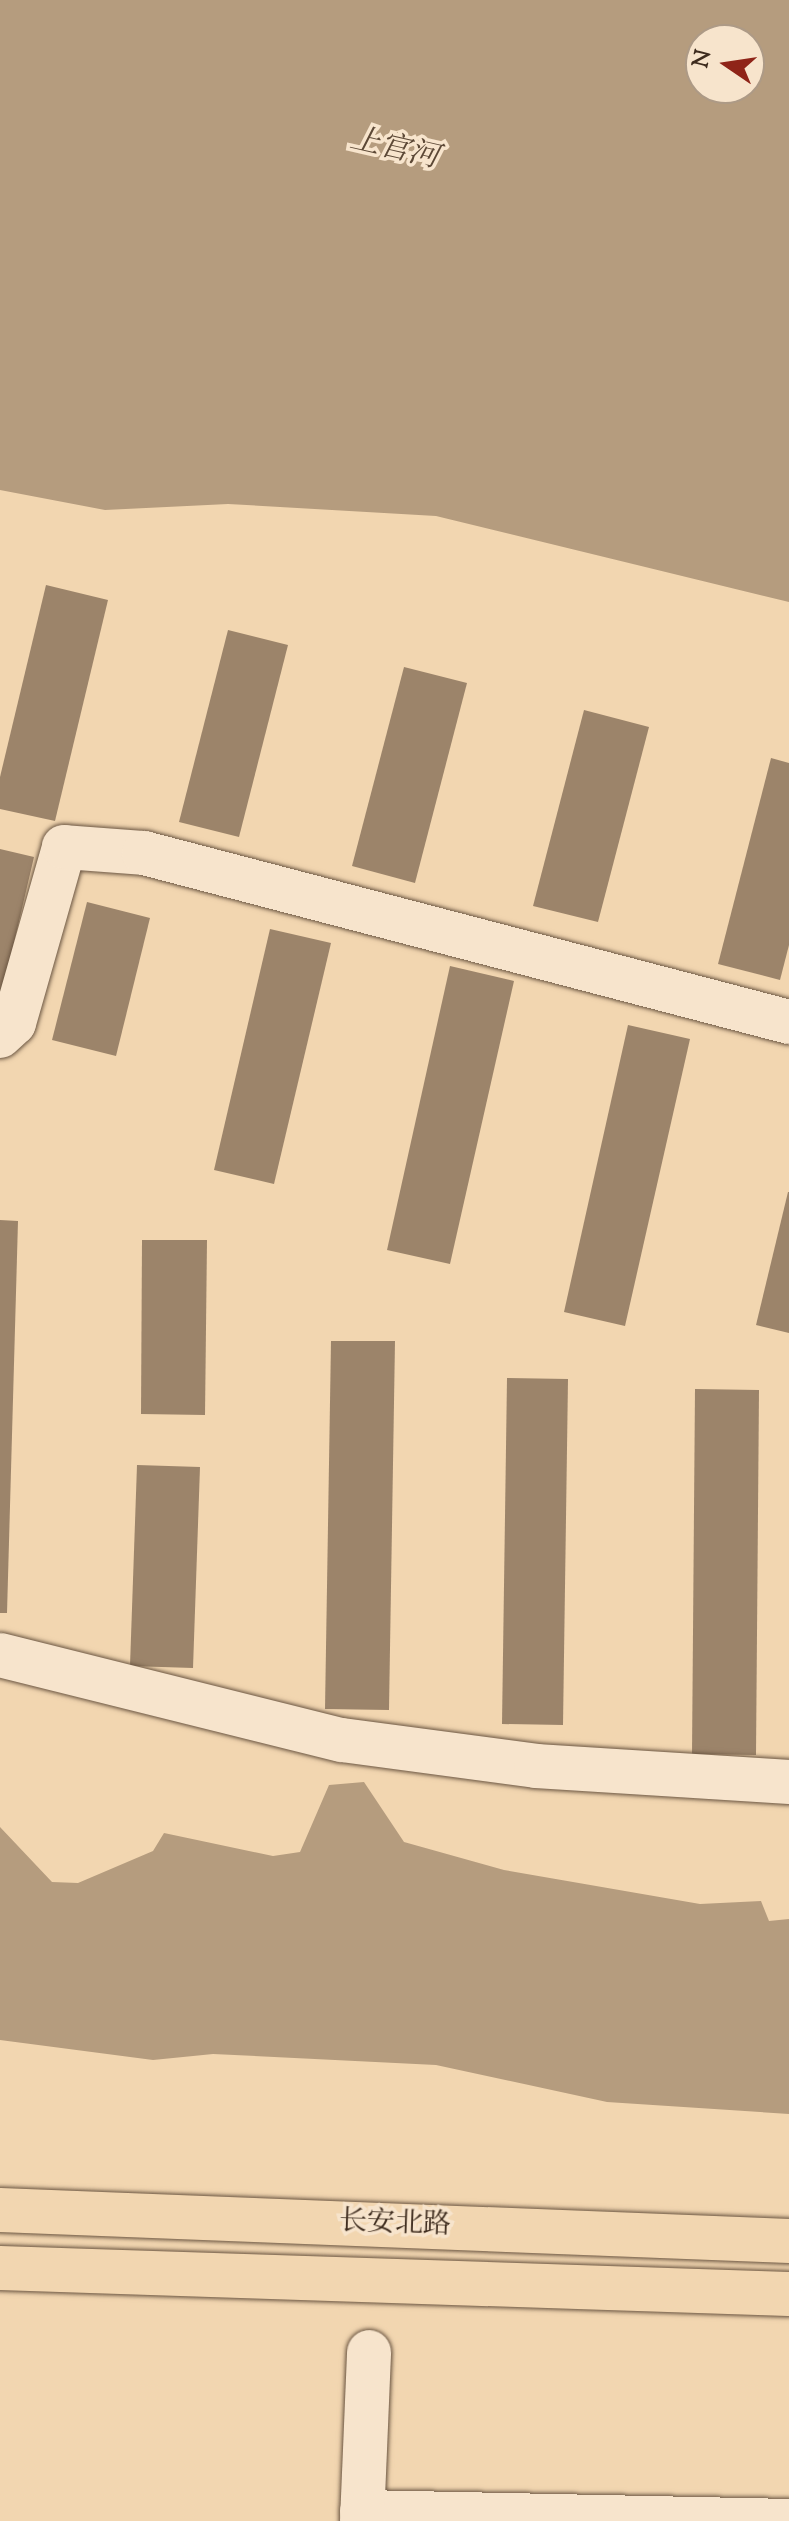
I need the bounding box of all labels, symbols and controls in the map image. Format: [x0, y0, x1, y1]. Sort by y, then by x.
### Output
north arrow [685, 24, 765, 104]
text: N [686, 47, 721, 71]
water label: 上官河 [346, 122, 442, 178]
street label: 长安北路 [338, 2205, 452, 2243]

